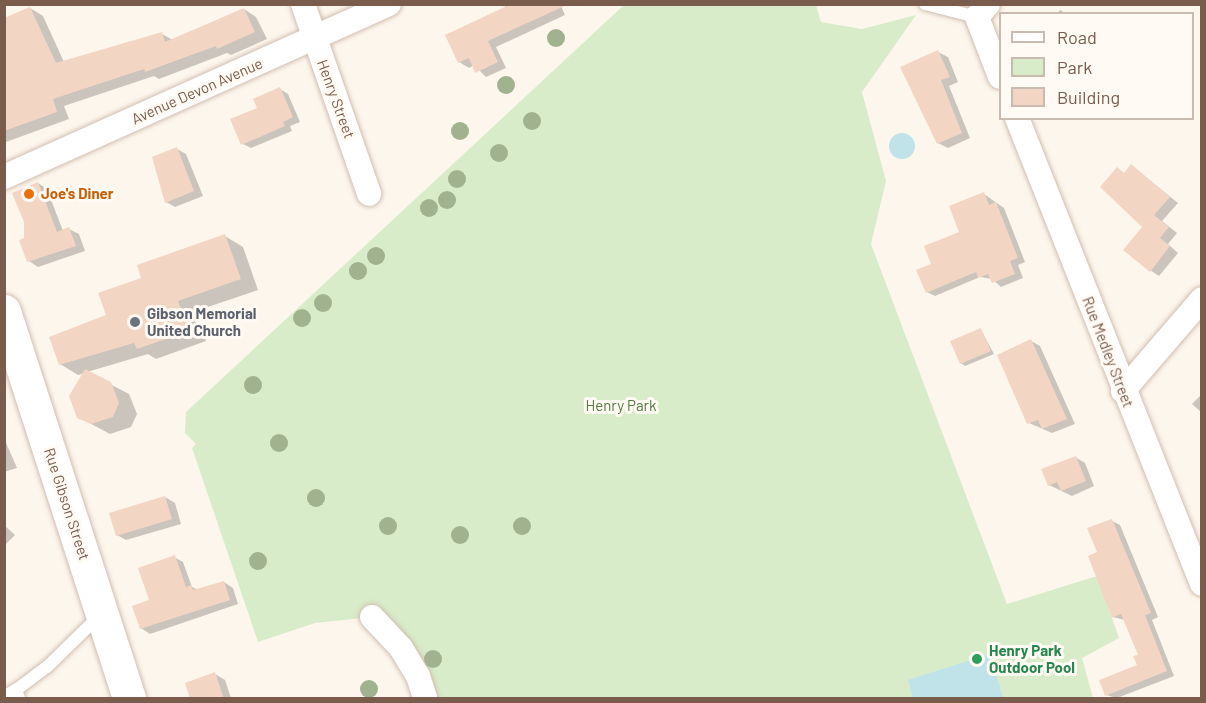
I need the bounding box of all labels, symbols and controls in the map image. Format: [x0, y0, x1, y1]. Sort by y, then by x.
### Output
legend [999, 12, 1194, 120]
text: Road [1057, 26, 1097, 48]
street label: Avenue Devon Avenue [129, 54, 265, 128]
text: Park [1057, 56, 1092, 78]
street label: Henry Street [313, 57, 359, 141]
text: Building [1057, 86, 1120, 108]
place label: Joe's Diner [41, 185, 114, 203]
marker: Joe's Diner [22, 187, 36, 201]
street label: Rue Medley Street [1079, 294, 1137, 410]
place label: Gibson Memorial United Church [147, 304, 256, 339]
marker: Gibson Memorial United Church [128, 315, 142, 329]
park label: Henry Park [585, 397, 657, 415]
street label: Rue Gibson Street [40, 446, 94, 562]
place label: Henry Park Outdoor Pool [989, 641, 1075, 676]
marker: Henry Park Outdoor Pool [970, 652, 984, 666]

